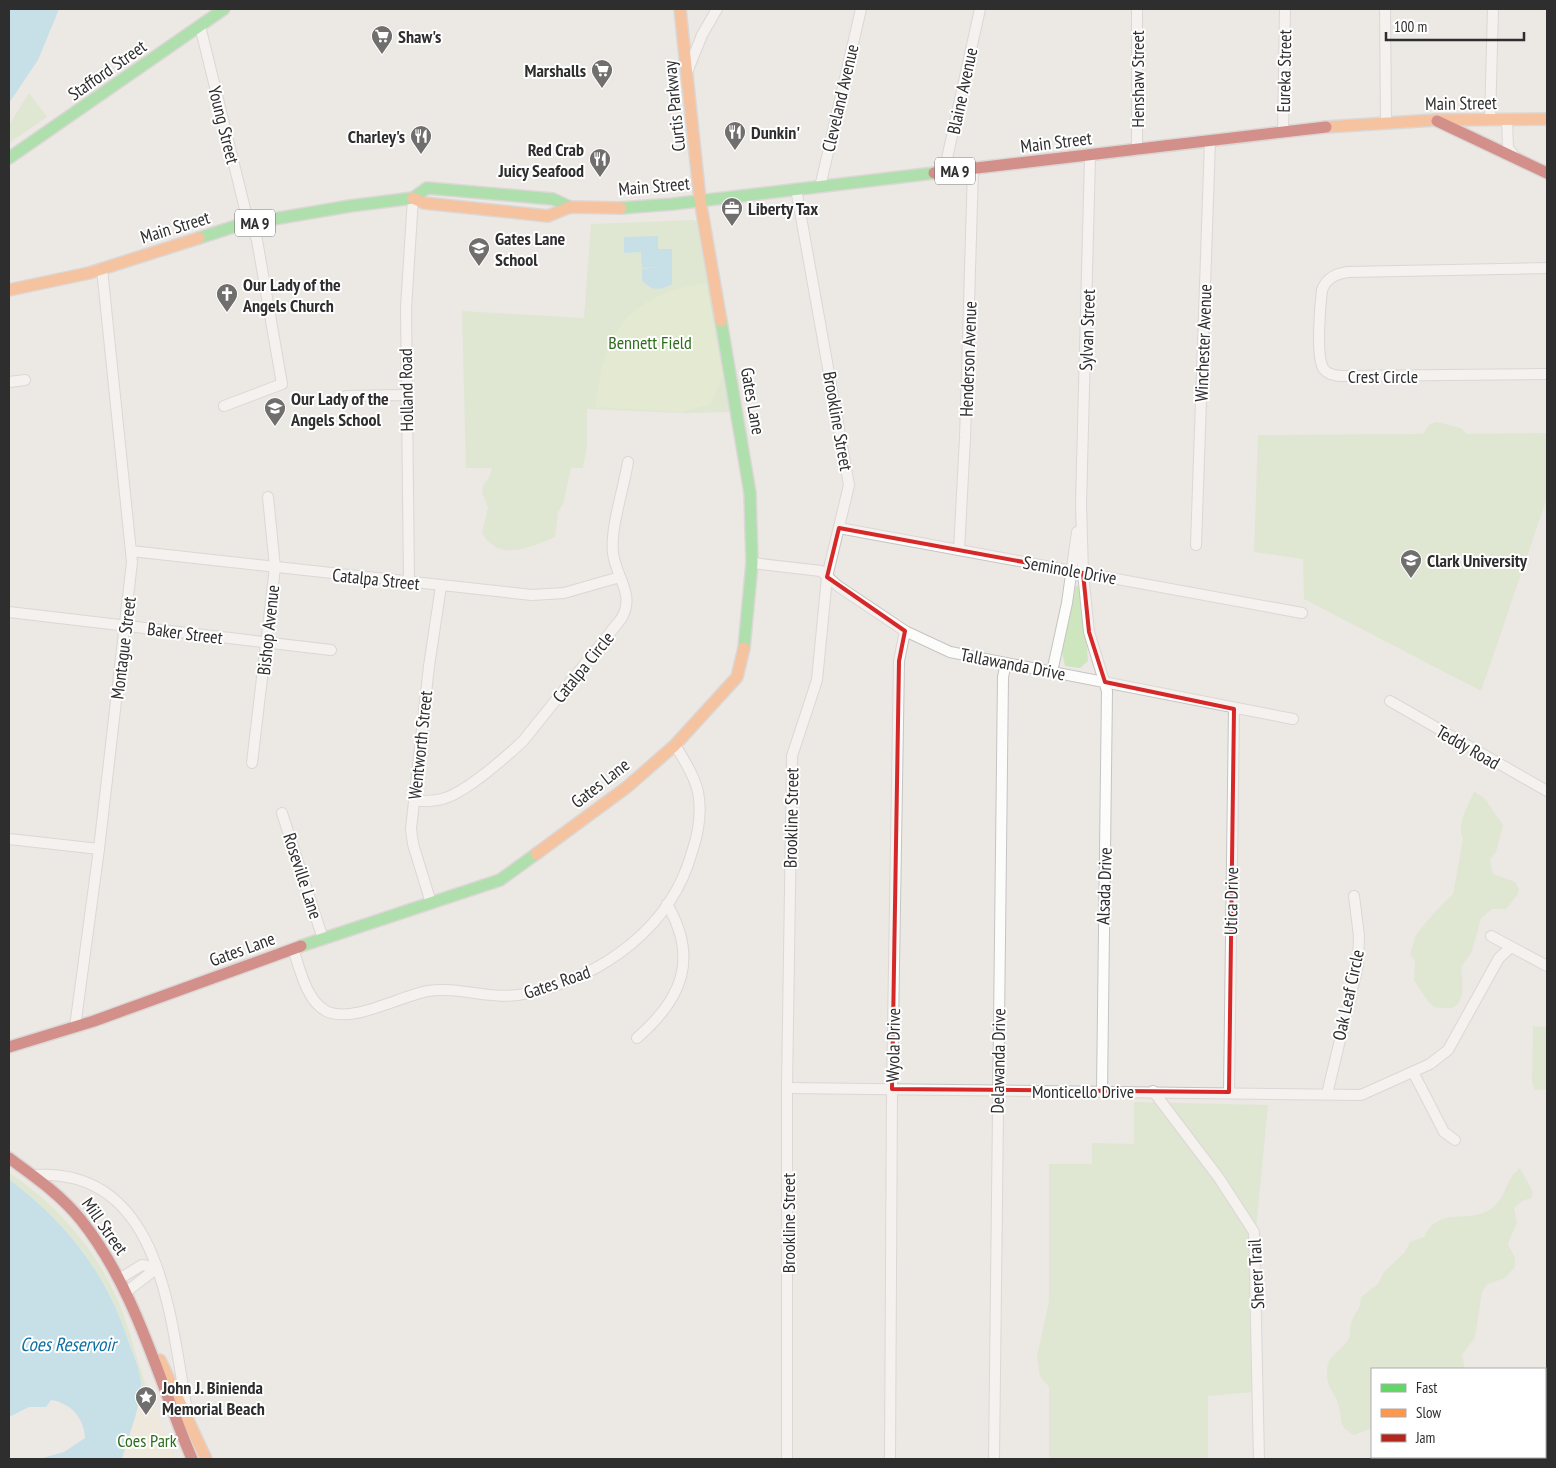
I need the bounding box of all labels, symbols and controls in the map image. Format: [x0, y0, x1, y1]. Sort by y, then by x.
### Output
scale bar [1386, 10, 1524, 42]
text: 100 m [1394, 17, 1427, 36]
supermarket icon: Shaw's [370, 24, 394, 55]
place label: Shaw's [398, 25, 441, 48]
street label: Eureka Street [1272, 29, 1296, 113]
street label: Henshaw Street [1126, 30, 1149, 128]
street label: Stafford Street [63, 35, 151, 105]
street label: Cleveland Avenue [816, 42, 864, 154]
street label: Blaine Avenue [942, 46, 982, 136]
supermarket icon: Marshalls [590, 58, 614, 89]
place label: Marshalls [524, 59, 586, 82]
street label: Curtis Parkway [658, 59, 690, 153]
street label: Young Street [203, 84, 245, 166]
street label: Main Street [1425, 91, 1497, 115]
restaurant icon: Dunkin' [723, 120, 747, 151]
place label: Dunkin' [751, 121, 800, 144]
restaurant icon: Charley's [409, 124, 433, 155]
place label: Charley's [348, 125, 405, 148]
street label: Main Street [1019, 126, 1093, 158]
place label: Red Crab Juicy Seafood [497, 138, 584, 182]
restaurant icon: Red Crab Juicy Seafood [588, 147, 612, 178]
road number: MA 9 [935, 158, 975, 185]
street label: Main Street [617, 171, 691, 201]
office icon: Liberty Tax [720, 196, 744, 227]
place label: Liberty Tax [748, 197, 818, 220]
street label: Main Street [137, 206, 213, 248]
road number: MA 9 [235, 210, 275, 237]
place label: Gates Lane School [495, 227, 566, 271]
school or university icon: Gates Lane School [467, 236, 491, 267]
place label: Our Lady of the Angels Church [242, 273, 341, 317]
church icon: Our Lady of the Angels Church [215, 282, 239, 313]
street label: Winchester Avenue [1189, 284, 1217, 402]
street label: Sylvan Street [1074, 289, 1100, 371]
street label: Henderson Avenue [954, 301, 982, 417]
park label: Bennett Field [608, 331, 692, 354]
street label: Holland Road [394, 348, 418, 432]
street label: Crest Circle [1348, 365, 1418, 388]
street label: Gates Lane [736, 366, 770, 436]
street label: Brookline Street [818, 370, 858, 473]
place label: Our Lady of the Angels School [290, 387, 389, 431]
school or university icon: Our Lady of the Angels School [263, 396, 287, 427]
school or university icon: Clark University [1399, 548, 1423, 579]
place label: Clark University [1427, 549, 1528, 572]
street label: Seminole Drive [1021, 550, 1119, 590]
street label: Catalpa Street [331, 563, 421, 595]
street label: Bishop Avenue [252, 584, 284, 676]
street label: Montague Street [105, 595, 141, 701]
street label: Baker Street [146, 617, 224, 649]
street label: Catalpa Circle [547, 627, 619, 707]
street label: Tallawanda Drive [959, 643, 1067, 685]
street label: Wentworth Street [403, 689, 437, 801]
street label: Teddy Road [1432, 720, 1504, 774]
street label: Gates Lane [566, 753, 634, 813]
street label: Brookline Street [779, 768, 803, 868]
street label: Roseville Lane [278, 830, 328, 922]
street label: Alsada Drive [1091, 847, 1117, 925]
street label: Utica Drive [1219, 867, 1243, 935]
street label: Gates Lane [206, 927, 278, 971]
street label: Oak Leaf Circle [1327, 947, 1369, 1043]
street label: Gates Road [521, 960, 593, 1004]
street label: Wyola Drive [881, 1008, 905, 1082]
street label: Delawanda Drive [986, 1008, 1010, 1114]
street label: Monticello Drive [1032, 1080, 1134, 1103]
street label: Brookline Street [777, 1173, 800, 1273]
street label: Mill Street [77, 1193, 133, 1259]
street label: Sherer Trail [1243, 1237, 1269, 1310]
water label: Coes Reservoir [20, 1332, 118, 1356]
legend [1371, 1368, 1546, 1458]
place label: John J. Binienda Memorial Beach [161, 1376, 265, 1420]
text: Fast [1416, 1378, 1437, 1397]
place icon: John J. Binienda Memorial Beach [134, 1385, 158, 1416]
text: Slow [1416, 1403, 1441, 1422]
text: Jam [1415, 1428, 1435, 1447]
park label: Coes Park [117, 1429, 177, 1452]

